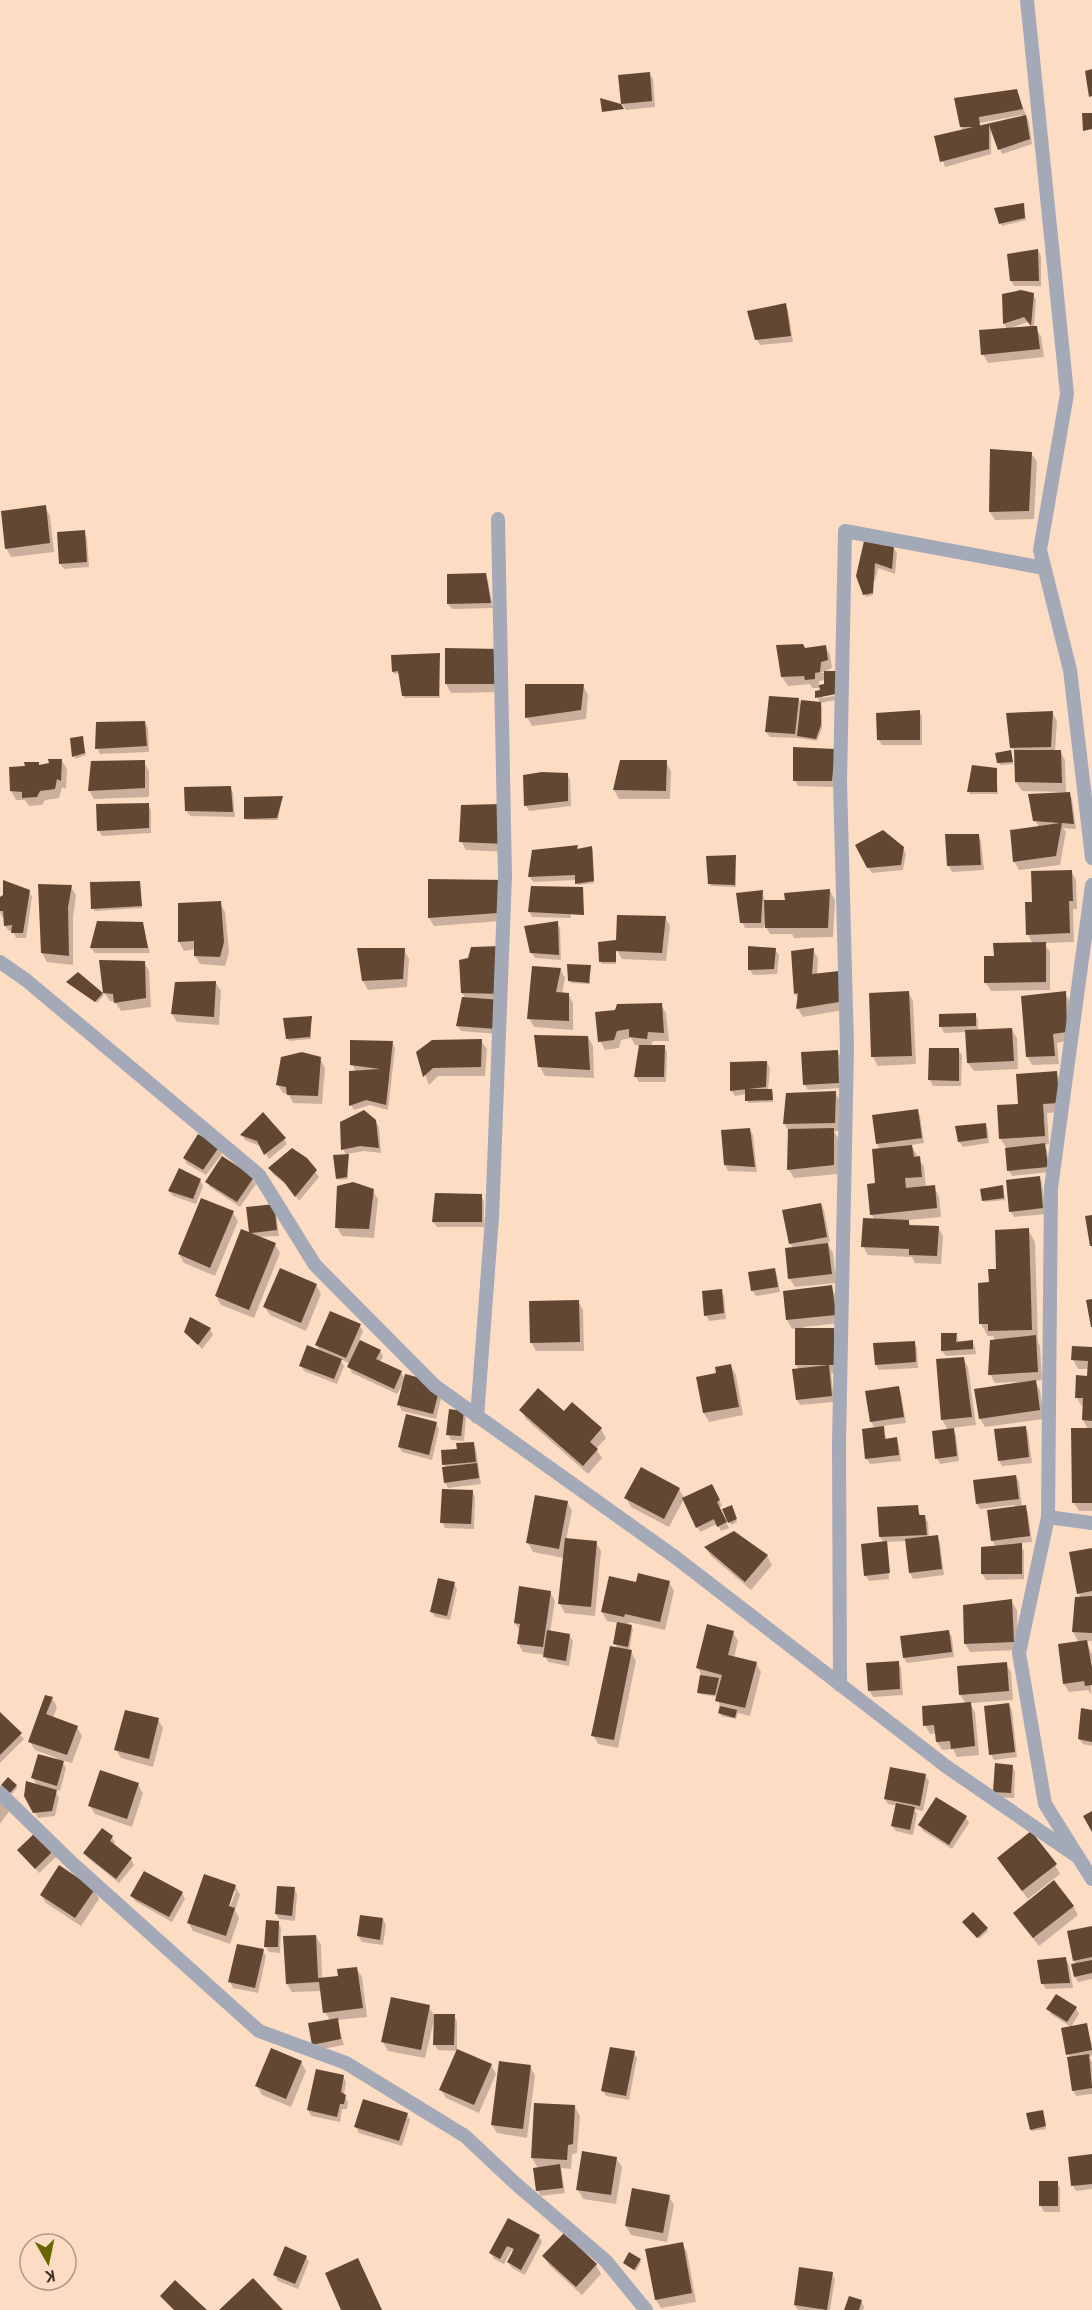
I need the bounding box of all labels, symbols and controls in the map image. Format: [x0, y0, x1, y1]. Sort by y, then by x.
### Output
north arrow [18, 2232, 78, 2292]
text: K [44, 2265, 57, 2287]

